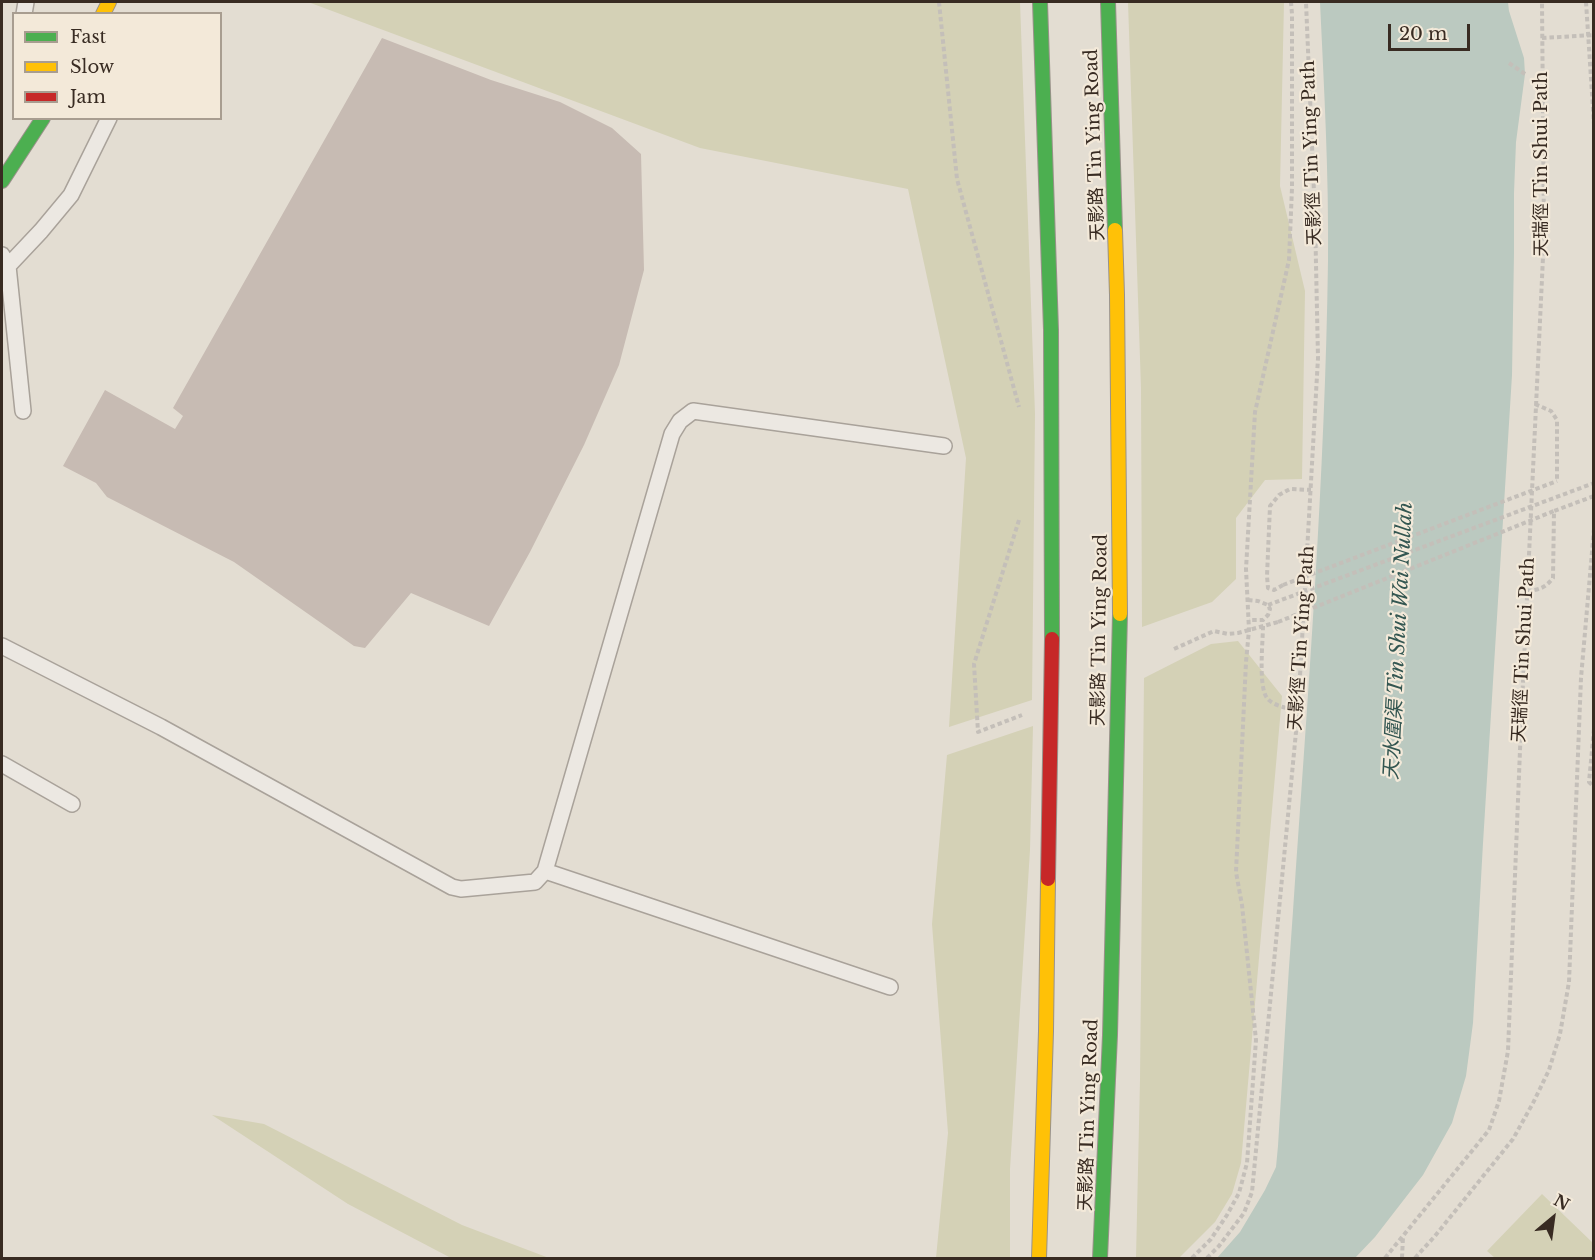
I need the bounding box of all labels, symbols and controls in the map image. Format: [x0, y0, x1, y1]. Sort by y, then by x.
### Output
legend [12, 12, 222, 120]
scale bar [1391, 12, 1474, 50]
text: 20 m [1399, 23, 1447, 45]
text: Fast [70, 26, 106, 48]
street label: 天影路 Tin Ying Road [1081, 49, 1109, 241]
text: Slow [70, 56, 114, 78]
street label: 天影徑 Tin Ying Path [1298, 60, 1326, 246]
street label: 天瑞徑 Tin Shui Path [1531, 71, 1553, 257]
text: Jam [70, 86, 106, 108]
water label: 天水圍渠 Tin Shui Wai Nullah [1380, 501, 1418, 781]
street label: 天影路 Tin Ying Road [1088, 534, 1112, 726]
street label: 天影徑 Tin Ying Path [1285, 545, 1319, 731]
street label: 天瑞徑 Tin Shui Path [1508, 557, 1540, 743]
street label: 天影路 Tin Ying Road [1075, 1019, 1103, 1211]
north arrow [1523, 1188, 1583, 1248]
text: N [1550, 1190, 1573, 1215]

